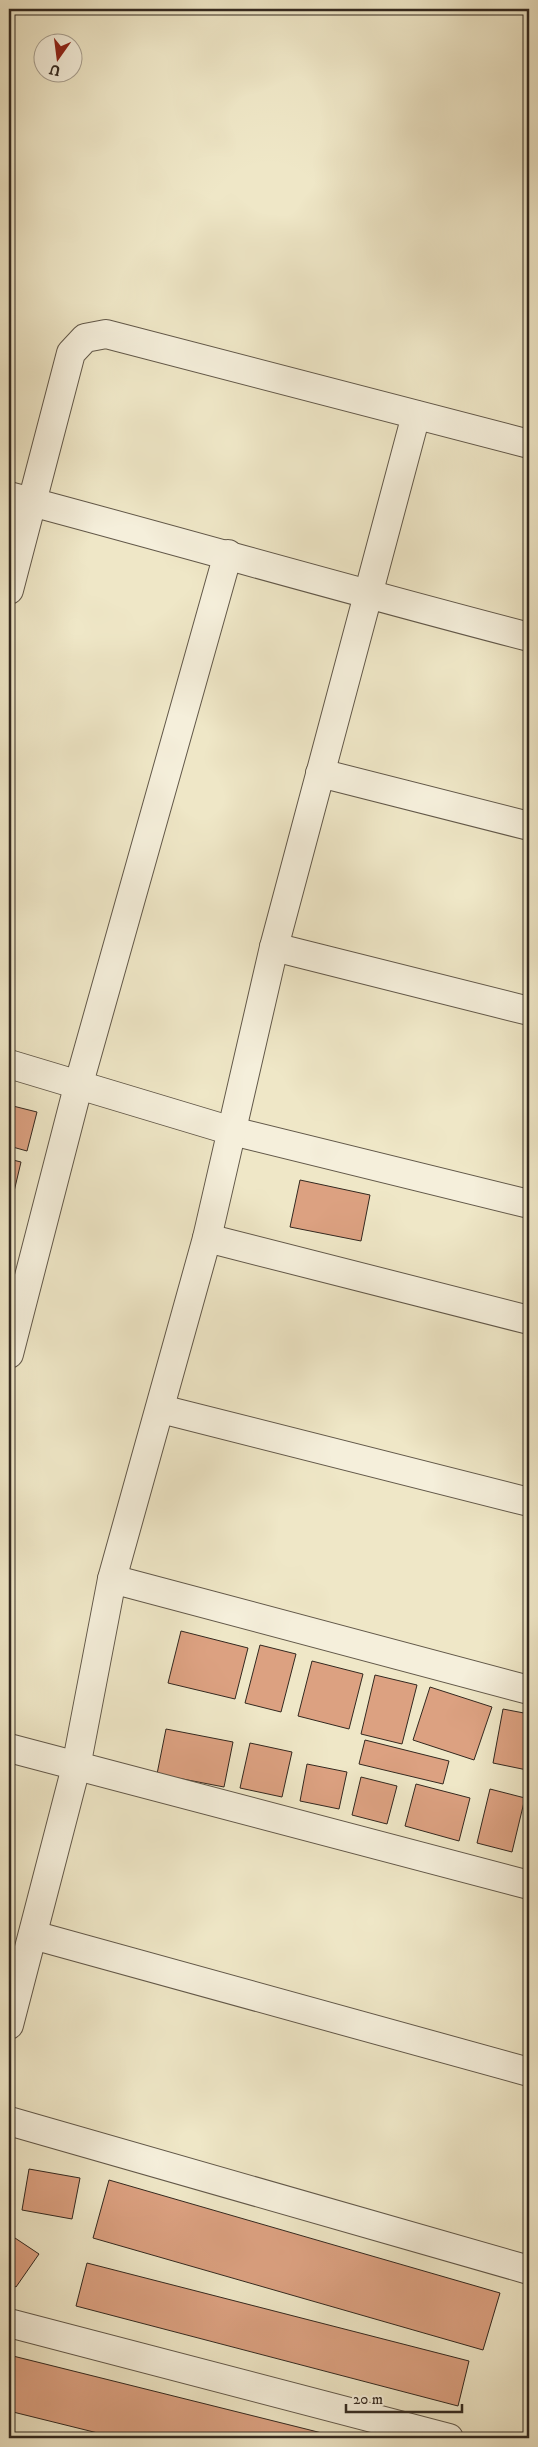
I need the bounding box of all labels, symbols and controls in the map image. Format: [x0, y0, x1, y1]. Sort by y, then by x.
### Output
north arrow [32, 32, 82, 82]
text: U [48, 60, 63, 80]
scale bar [346, 2382, 462, 2414]
text: 20 m [353, 2390, 383, 2409]

